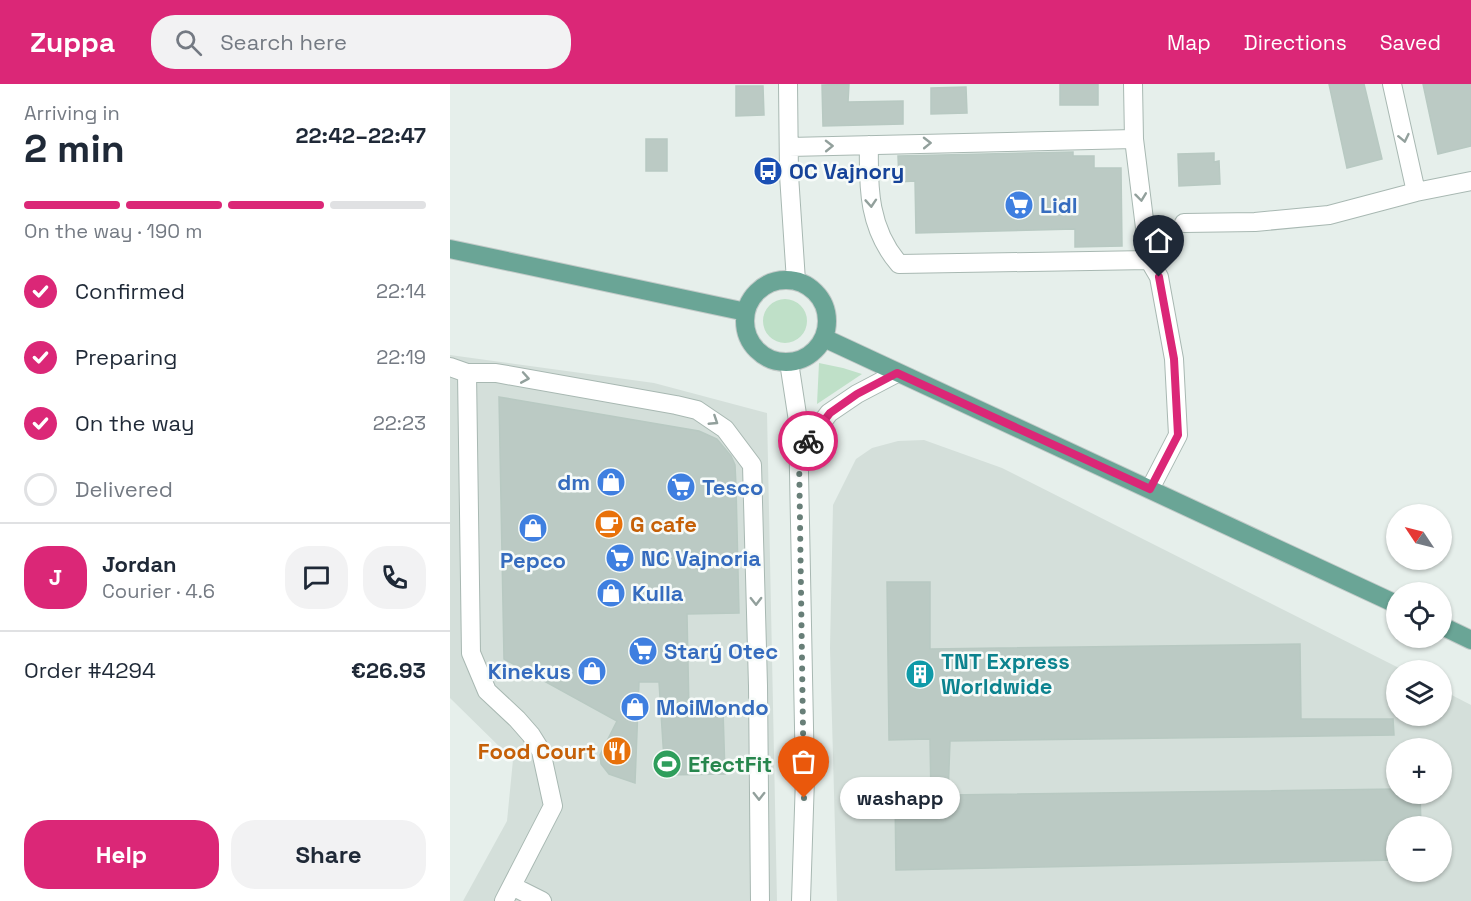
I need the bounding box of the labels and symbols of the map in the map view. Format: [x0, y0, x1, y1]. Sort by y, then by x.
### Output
one-way arrow [1397, 133, 1410, 143]
one-way arrow [923, 137, 932, 150]
one-way arrow [824, 139, 833, 152]
bus stop icon: OC Vajnory [752, 155, 784, 187]
place label: OC Vajnory [789, 157, 904, 185]
supermarket icon: Lidl [1003, 189, 1035, 221]
place label: Lidl [1040, 191, 1078, 219]
one-way arrow [1135, 192, 1147, 202]
one-way arrow [865, 199, 878, 208]
pin [1133, 215, 1184, 277]
one-way arrow [520, 371, 530, 384]
courier [778, 411, 838, 471]
one-way arrow [708, 414, 718, 426]
shop icon: dm [595, 466, 627, 498]
place label: dm [557, 468, 590, 496]
supermarket icon: Tesco [665, 471, 697, 503]
place label: Tesco [702, 473, 763, 501]
north arrow [1386, 504, 1452, 570]
cafe icon: G cafe [593, 508, 625, 540]
place label: G cafe [630, 510, 697, 538]
shop icon: Pepco [517, 512, 549, 544]
supermarket icon: NC Vajnoria [604, 542, 636, 574]
place label: NC Vajnoria [641, 544, 761, 572]
place label: Pepco [500, 546, 566, 574]
shop icon: Kulla [595, 577, 627, 609]
place label: Kulla [632, 579, 684, 607]
one-way arrow [749, 597, 762, 606]
supermarket icon: Starý Otec [627, 635, 659, 667]
place label: Starý Otec [664, 637, 778, 665]
place label: TNT Express Worldwide [941, 647, 1070, 700]
shop icon: Kinekus [576, 655, 608, 687]
place label: Kinekus [488, 657, 571, 685]
building icon: TNT Express Worldwide [904, 658, 936, 690]
shop icon: MoiMondo [619, 691, 651, 723]
place label: MoiMondo [656, 693, 769, 721]
restaurant icon: Food Court [601, 735, 633, 767]
pin [778, 736, 829, 798]
place label: Food Court [478, 737, 596, 765]
sports icon: EfectFit [651, 748, 683, 780]
place label: EfectFit [688, 750, 772, 778]
callout: washapp [840, 777, 960, 819]
one-way arrow [753, 792, 765, 801]

